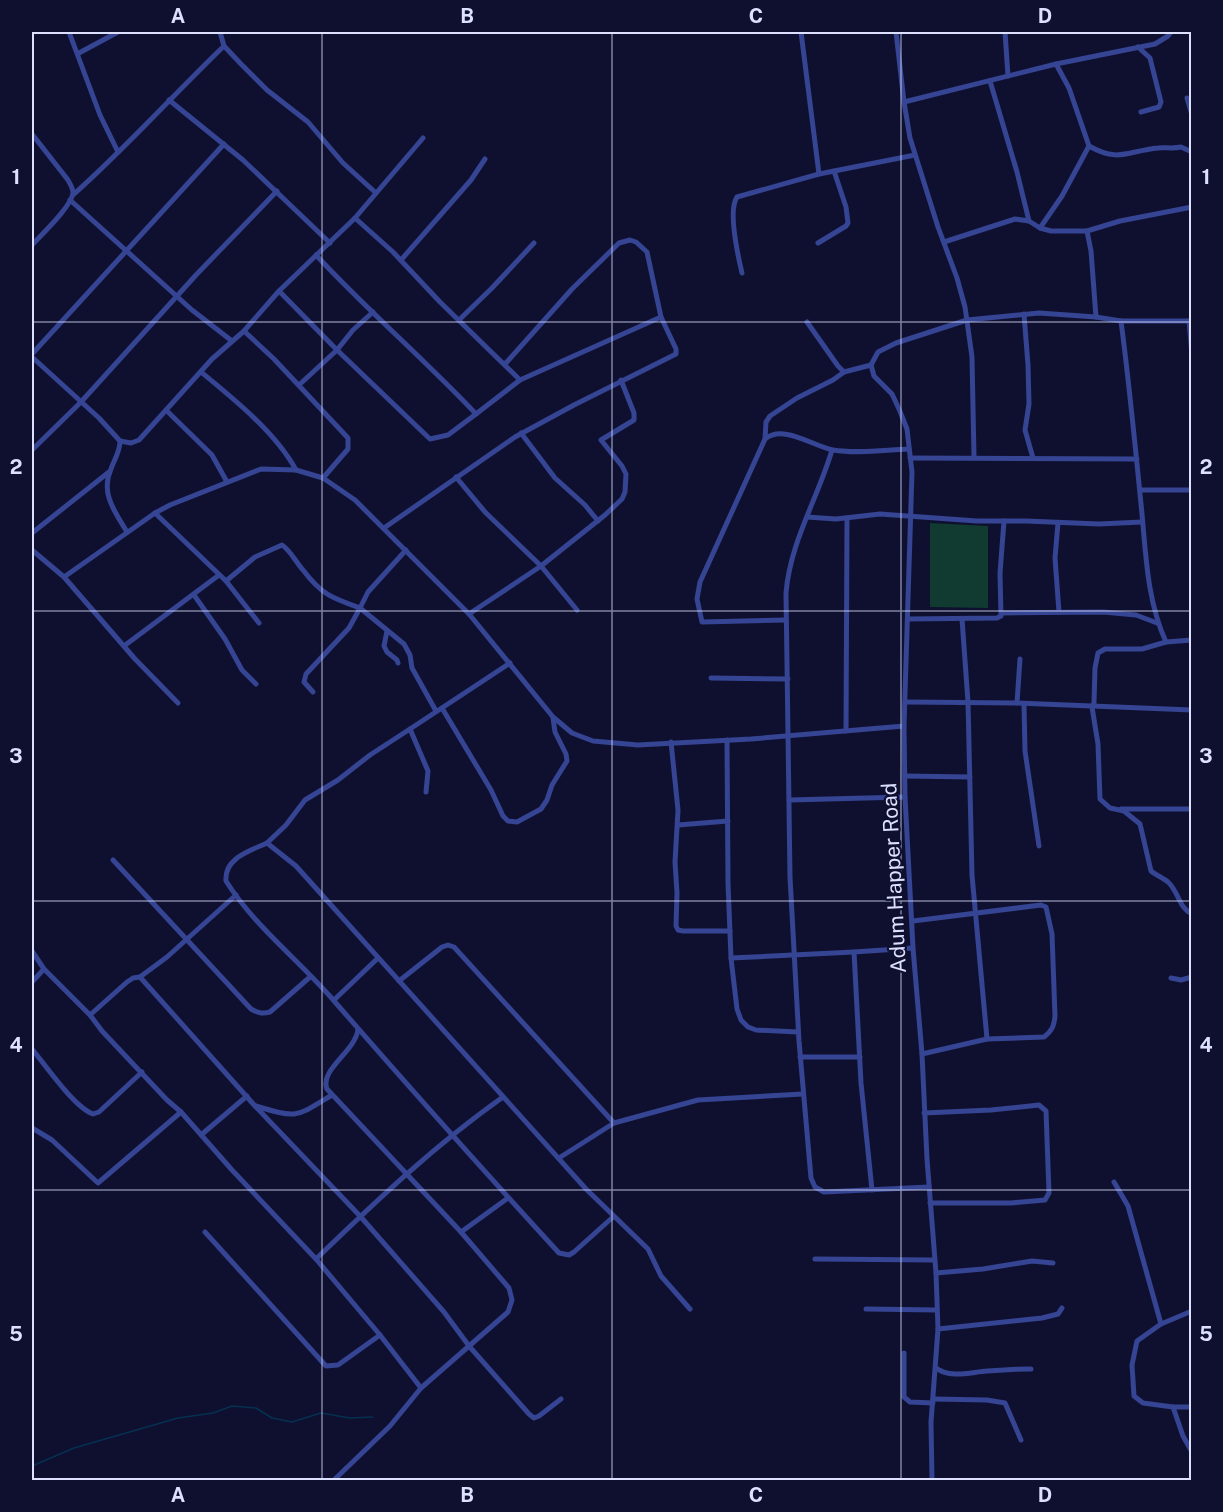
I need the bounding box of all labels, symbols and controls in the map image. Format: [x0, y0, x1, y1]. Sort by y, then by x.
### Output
text: A [171, 4, 185, 28]
text: B [460, 4, 474, 28]
text: C [749, 4, 763, 28]
text: D [1038, 4, 1052, 28]
text: 1 [12, 165, 20, 189]
text: 1 [1202, 165, 1210, 189]
text: 2 [10, 455, 22, 479]
text: 2 [1200, 455, 1212, 479]
text: 3 [9, 744, 23, 768]
text: 3 [1199, 744, 1213, 768]
street label: Adum Happer Road [876, 782, 911, 974]
text: 4 [9, 1033, 23, 1057]
text: 4 [1199, 1033, 1213, 1057]
text: 5 [9, 1322, 23, 1346]
text: 5 [1199, 1322, 1213, 1346]
text: A [171, 1483, 185, 1507]
text: B [460, 1483, 474, 1507]
text: C [749, 1483, 763, 1507]
text: D [1038, 1483, 1052, 1507]

